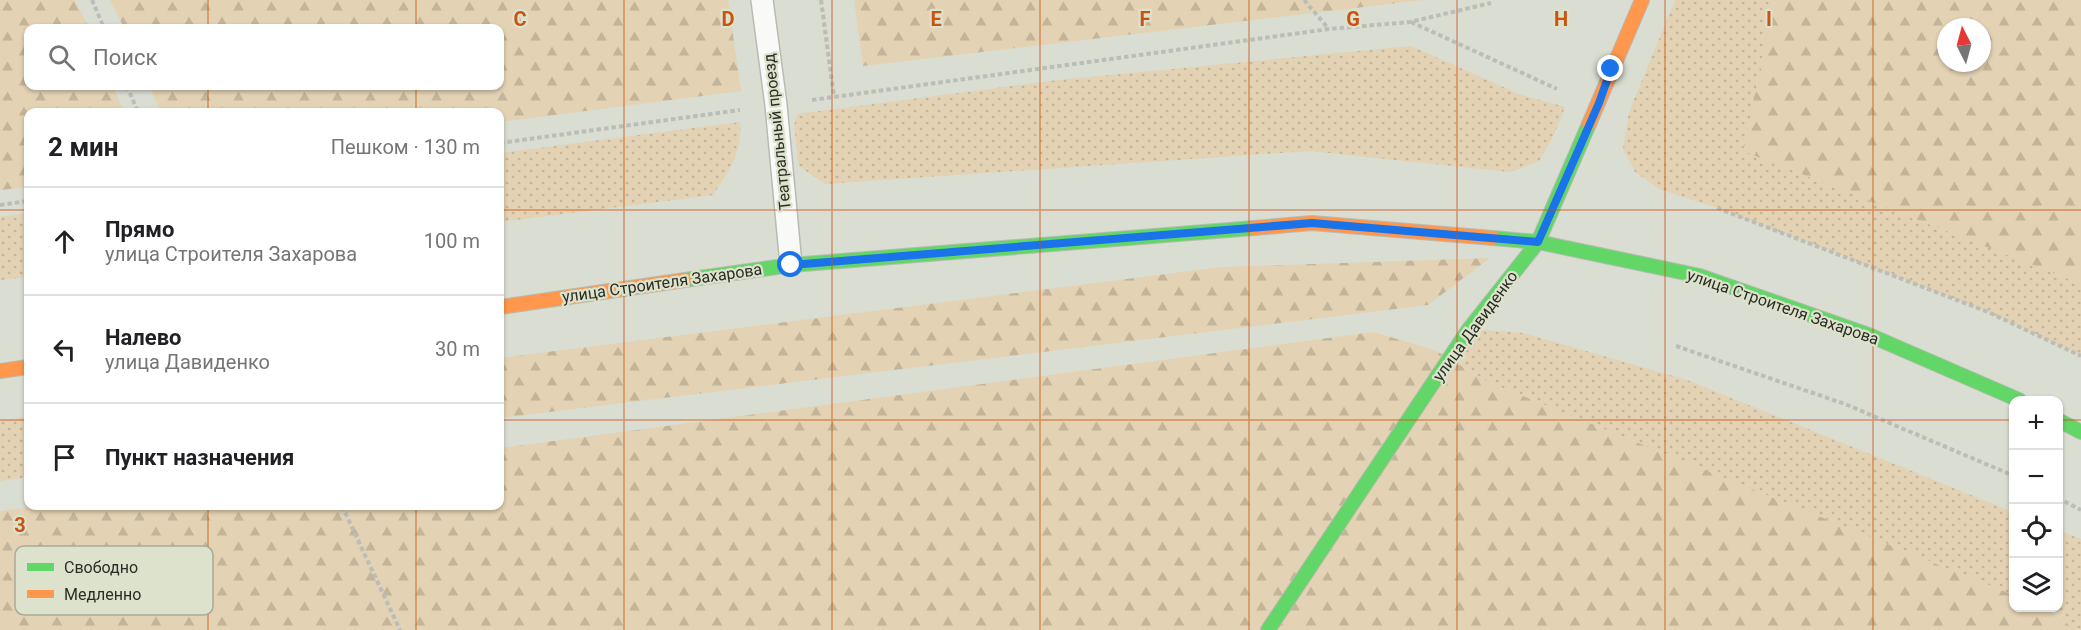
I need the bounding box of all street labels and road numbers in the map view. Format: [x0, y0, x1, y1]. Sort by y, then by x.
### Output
street label: Театральный проезд [759, 52, 795, 211]
street label: улица Строителя Захарова [561, 260, 763, 306]
street label: улица Строителя Захарова [1685, 265, 1881, 349]
street label: улица Давиденко [1429, 267, 1521, 385]

